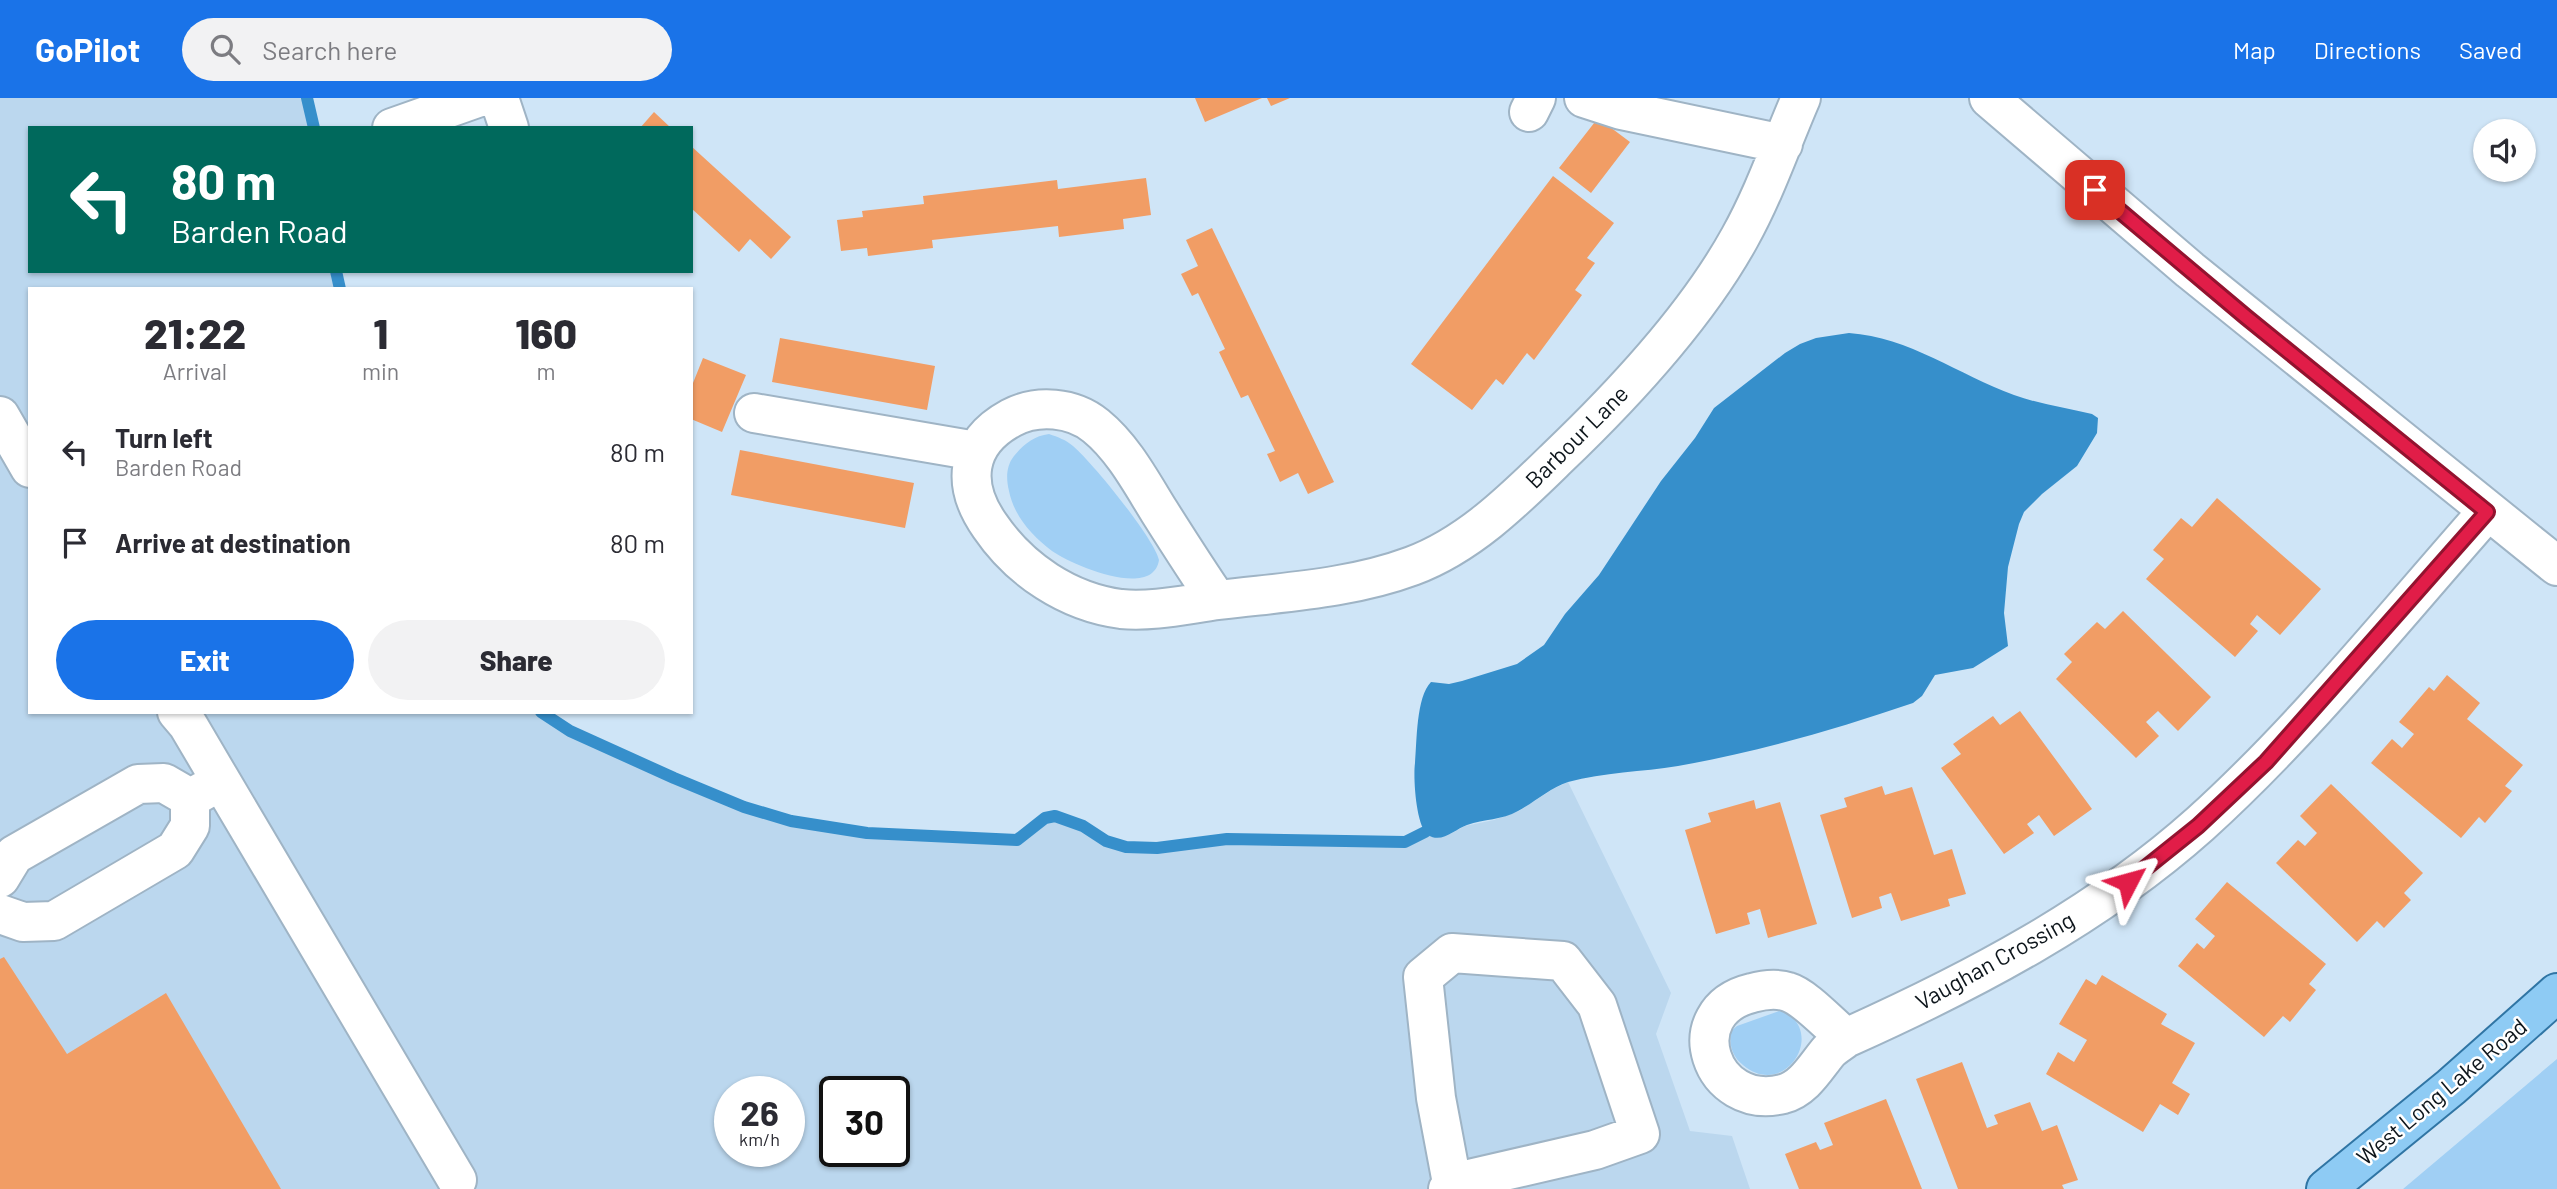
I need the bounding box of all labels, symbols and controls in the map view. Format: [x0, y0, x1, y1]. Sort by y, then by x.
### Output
search box [182, 18, 672, 81]
text: GoPilot [35, 29, 140, 69]
icon: search [206, 30, 244, 68]
text: Search here [262, 34, 397, 65]
text: Map [2233, 35, 2276, 64]
text: Directions [2314, 35, 2421, 64]
text: Saved [2459, 35, 2522, 64]
map controls [2473, 119, 2536, 182]
button: sound [2473, 119, 2536, 182]
text: 80 m [171, 151, 276, 210]
icon: left [56, 154, 147, 245]
pin [2065, 160, 2125, 220]
icon: arrive [2076, 171, 2114, 209]
text: Barden Road [171, 211, 348, 249]
text: 21:22 [144, 307, 246, 357]
text: 1 [373, 307, 388, 357]
text: 160 [515, 307, 577, 357]
text: Arrival [163, 357, 227, 385]
text: min [362, 357, 399, 385]
text: m [537, 357, 556, 385]
street label: Barbour Lane [1519, 379, 1634, 494]
text: Turn left [115, 422, 213, 453]
icon: left [56, 433, 94, 471]
text: 80 m [610, 436, 665, 467]
text: Barden Road [115, 453, 242, 481]
icon: arrive [56, 524, 94, 562]
text: Arrive at destination [115, 527, 351, 558]
text: 80 m [610, 527, 665, 558]
button: Exit [56, 620, 354, 700]
button: Share [368, 620, 665, 700]
position arrow [2091, 845, 2165, 919]
street label: Vaughan Crossing [1910, 905, 2079, 1015]
street label: West Long Lake Road [2351, 1012, 2532, 1171]
speed limit sign: 30 [819, 1076, 910, 1167]
text: 26 [740, 1091, 779, 1133]
text: km/h [739, 1128, 780, 1150]

